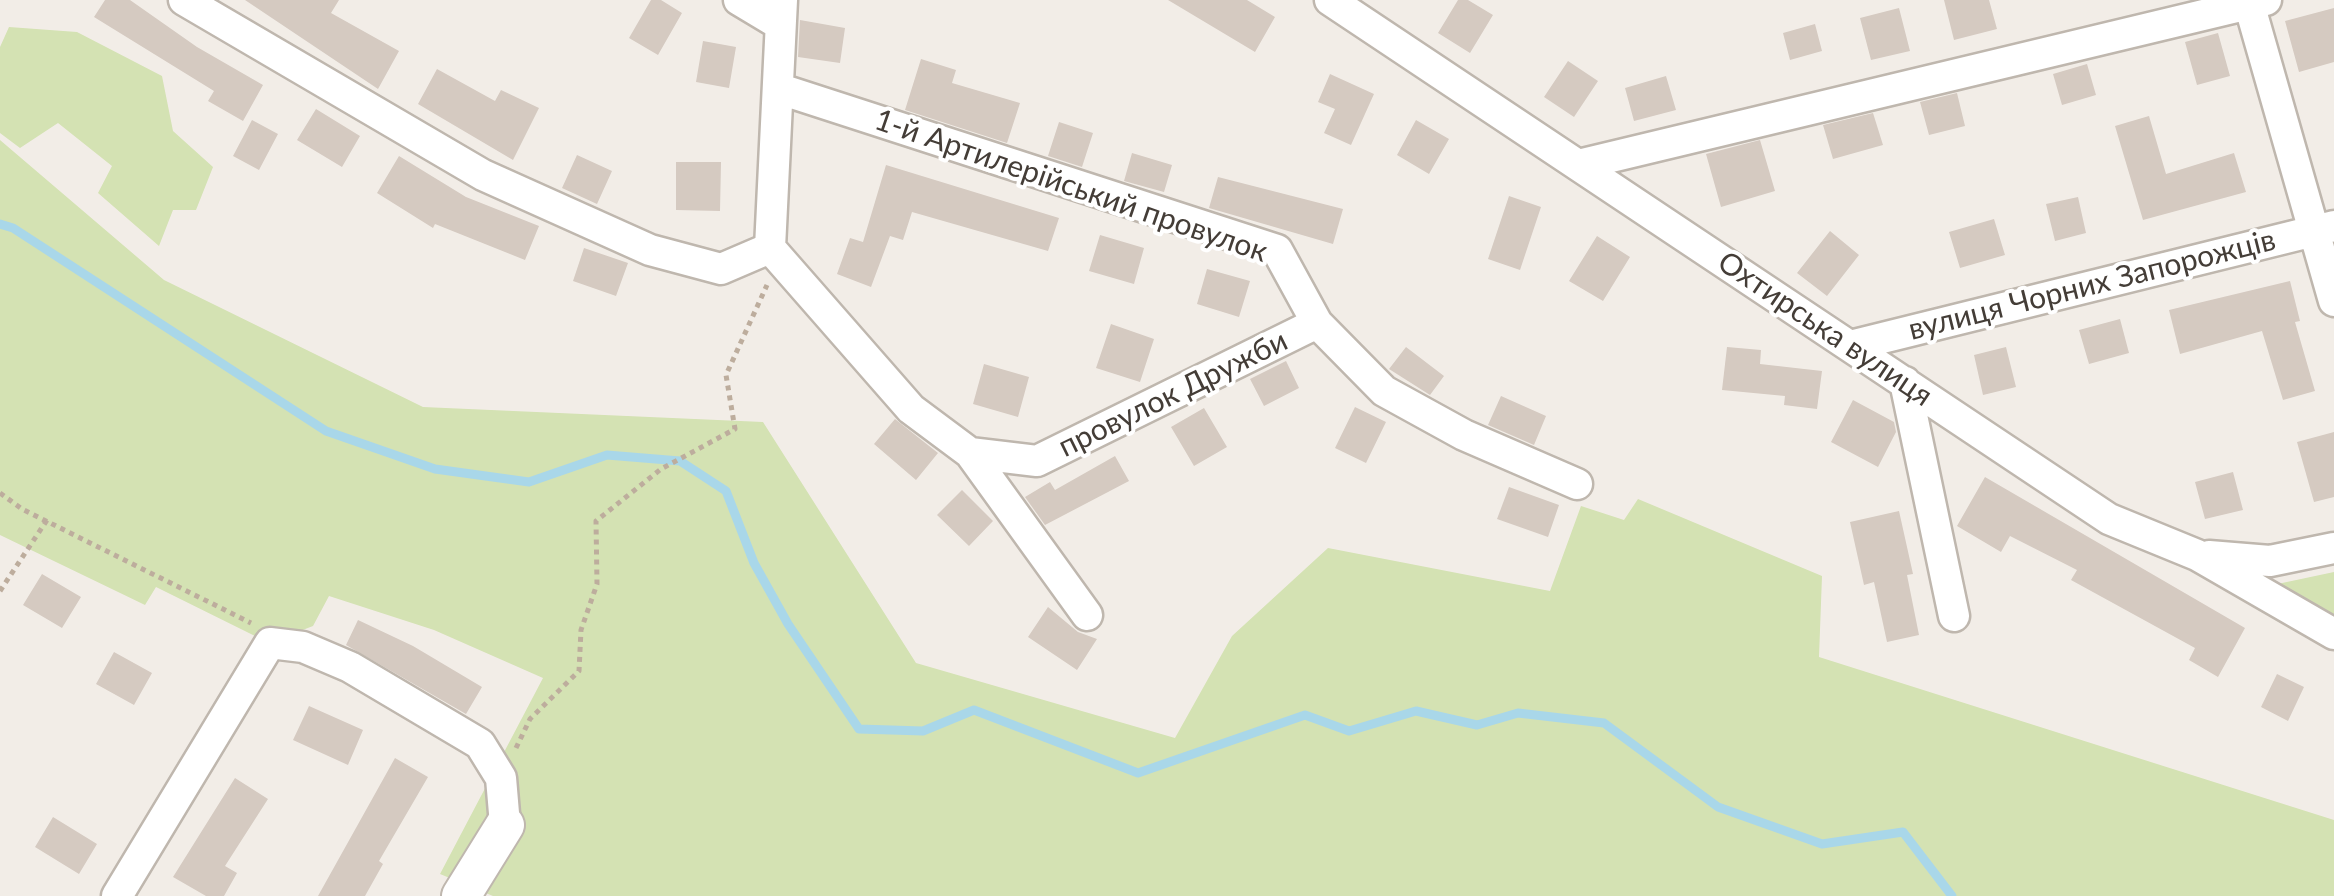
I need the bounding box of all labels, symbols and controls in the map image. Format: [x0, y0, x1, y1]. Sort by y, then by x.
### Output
street label: 1-й Артилерійський провулок [870, 102, 1272, 270]
street label: вулиця Чорних Запорожців [1905, 222, 2279, 348]
street label: Охтирська вулиця [1711, 244, 1939, 414]
street label: провулок Дружби [1053, 323, 1293, 465]

